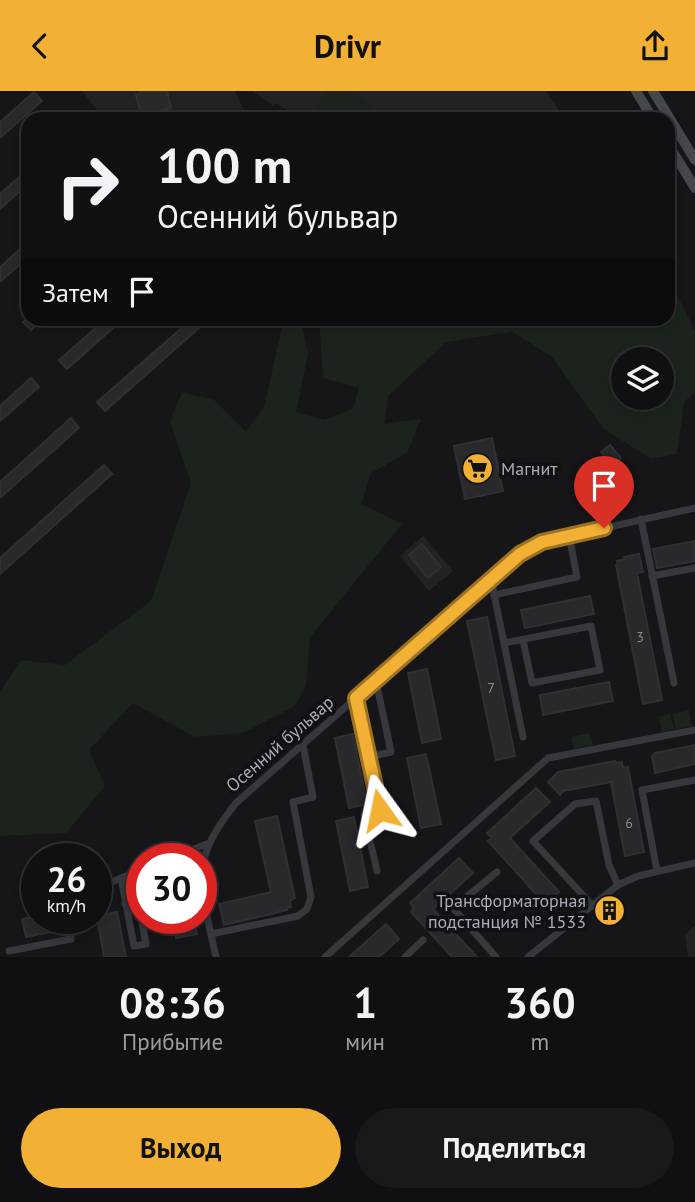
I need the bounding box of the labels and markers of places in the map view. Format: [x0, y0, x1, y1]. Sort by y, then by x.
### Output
supermarket icon: Магнит [461, 452, 495, 486]
pin [574, 456, 634, 528]
place label: Магнит [501, 457, 558, 480]
place label: Трансформаторная подстанция № 1533 [428, 889, 586, 933]
building icon: Трансформаторная подстанция № 1533 [592, 894, 626, 928]

